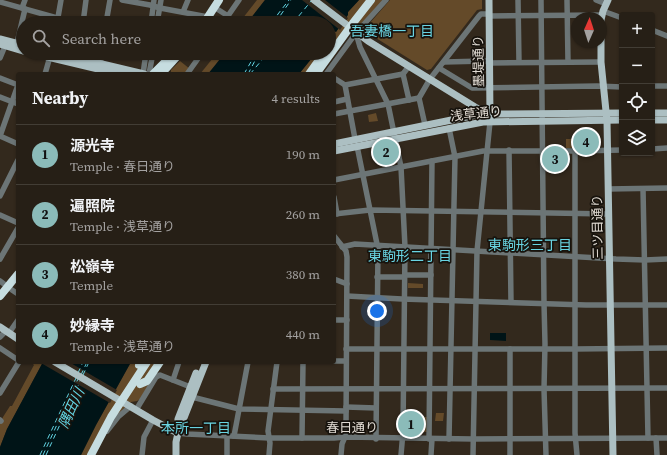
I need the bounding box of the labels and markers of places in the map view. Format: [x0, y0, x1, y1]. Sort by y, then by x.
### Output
pin: 4 [573, 127, 599, 157]
pin: 2 [373, 137, 399, 167]
pin: 3 [542, 144, 568, 174]
pin: 1 [398, 409, 424, 439]

